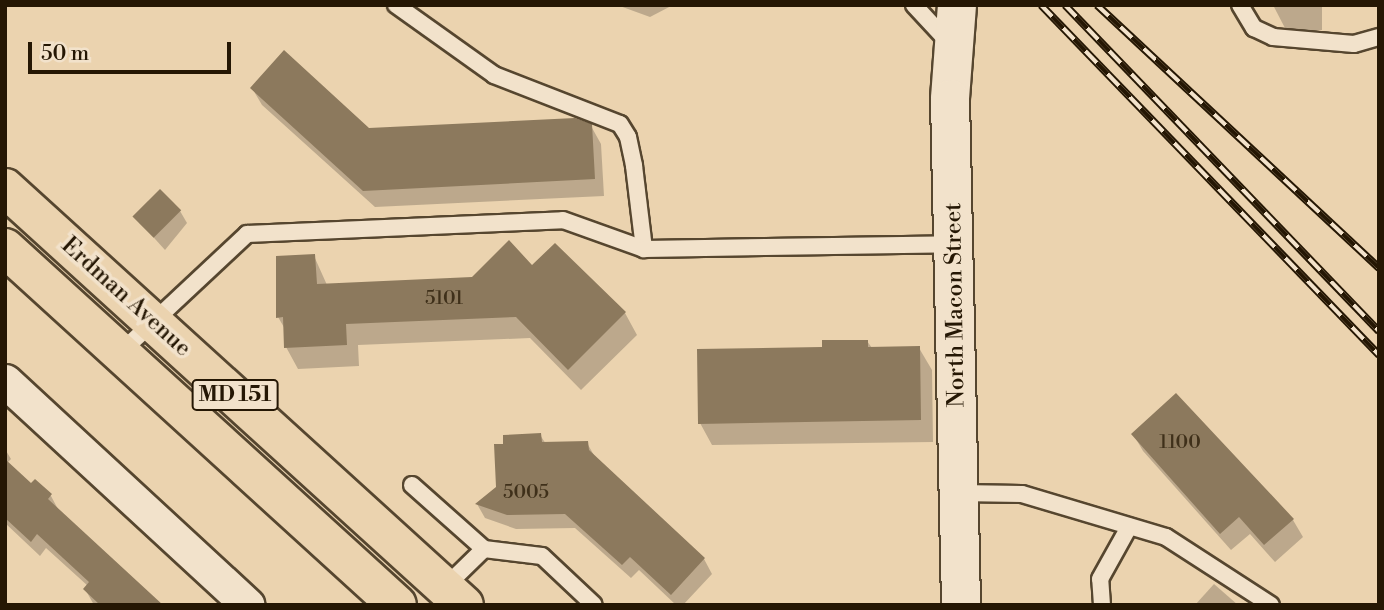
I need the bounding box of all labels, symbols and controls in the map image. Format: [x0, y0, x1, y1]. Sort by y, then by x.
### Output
scale bar [32, 28, 234, 72]
text: 50 m [41, 41, 89, 67]
street label: North Macon Street [939, 202, 971, 408]
street label: Erdman Avenue [56, 232, 196, 362]
house number: 5101 [425, 288, 463, 310]
road number: MD 151 [191, 378, 279, 412]
house number: 1100 [1159, 432, 1201, 454]
house number: 5005 [503, 482, 549, 504]

